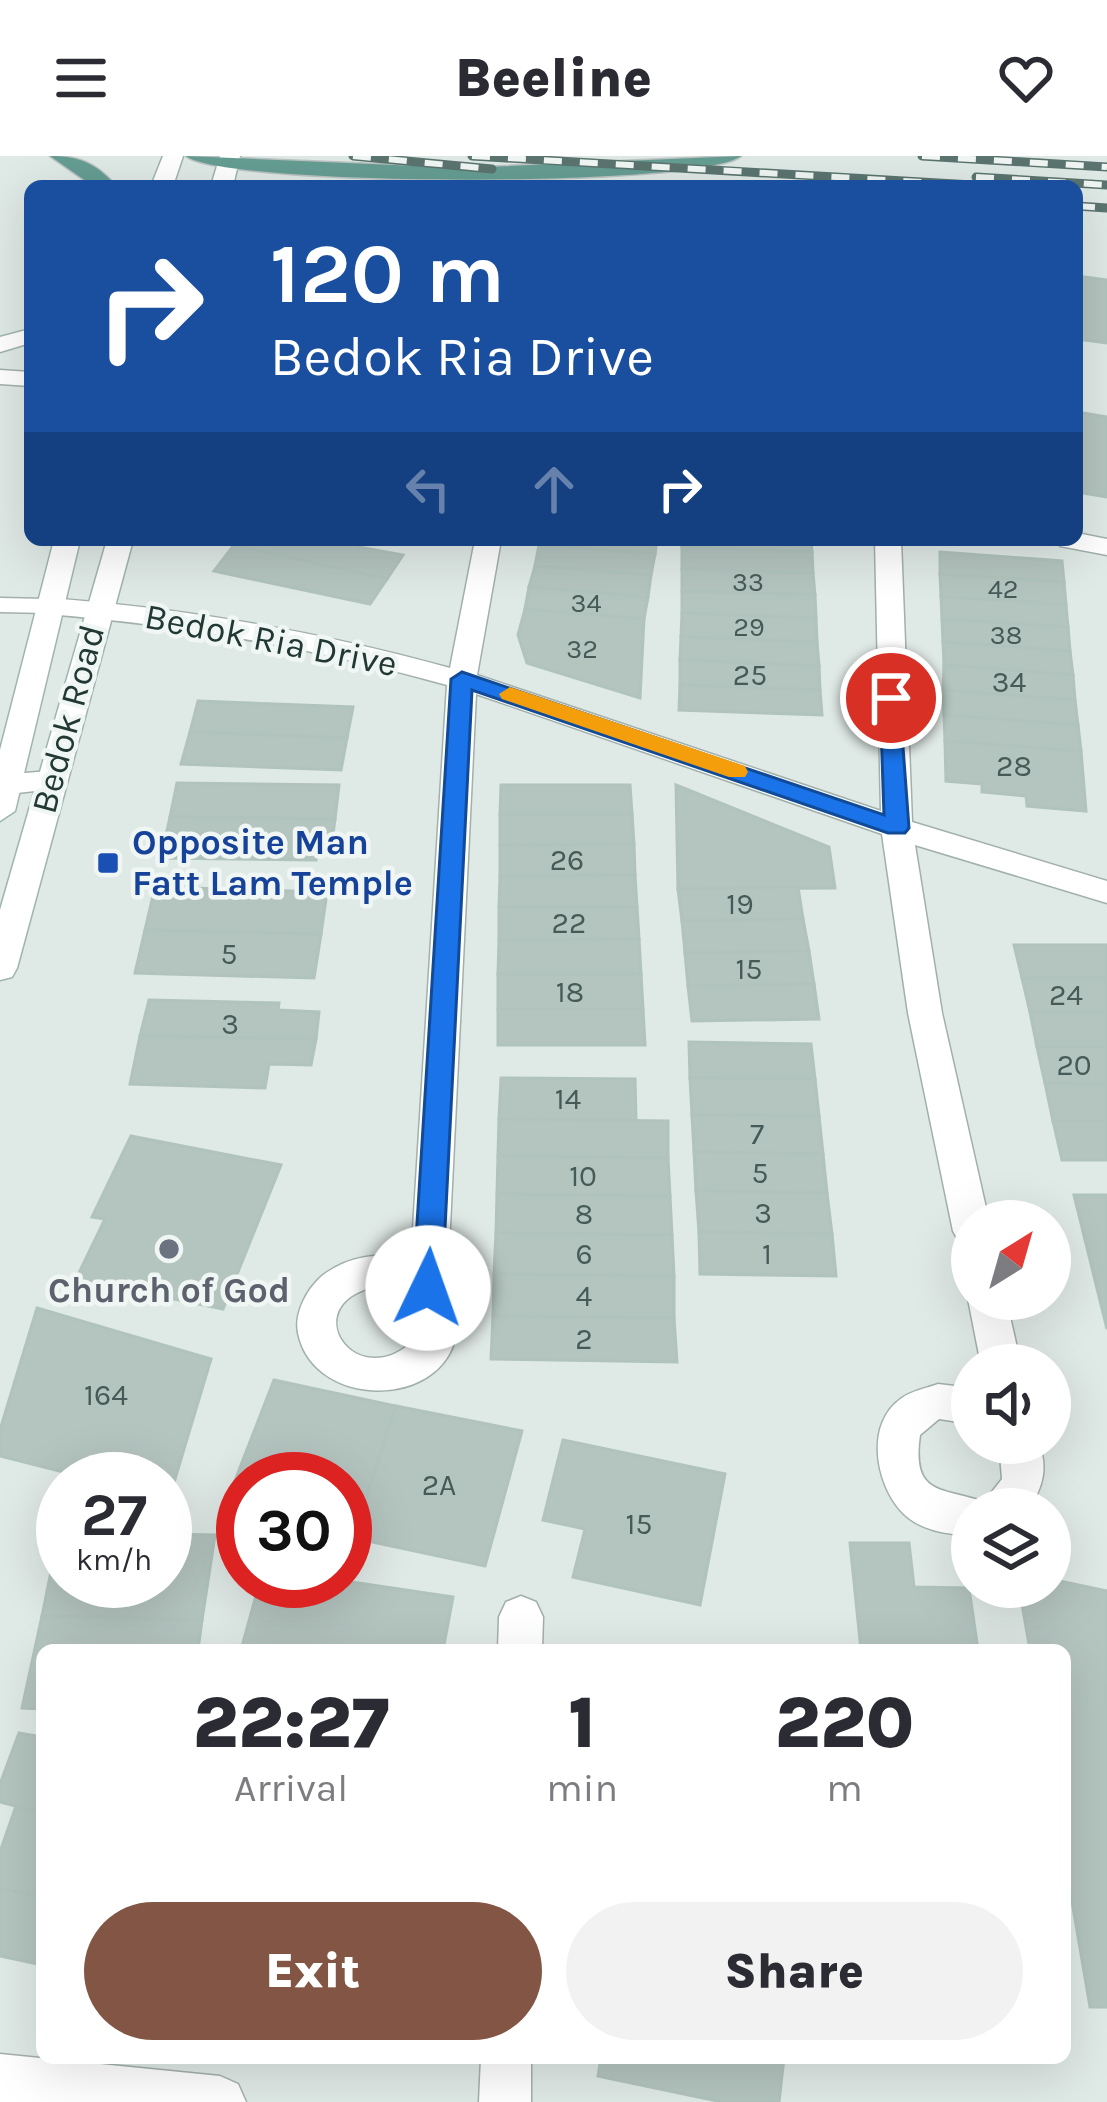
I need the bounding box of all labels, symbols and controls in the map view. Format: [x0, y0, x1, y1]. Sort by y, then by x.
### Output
icon: menu [48, 45, 114, 111]
icon: heart [993, 45, 1059, 111]
text: Beeline [455, 46, 652, 110]
text: 120 m [270, 225, 505, 323]
icon: right [72, 228, 228, 384]
text: Bedok Ria Drive [270, 325, 654, 389]
icon: left [395, 456, 461, 522]
icon: ahead [521, 456, 587, 522]
icon: right [647, 456, 713, 522]
house number: 33 [732, 566, 764, 598]
house number: 42 [988, 573, 1018, 605]
house number: 34 [570, 587, 602, 619]
street label: Bedok Ria Drive [141, 595, 401, 685]
house number: 29 [733, 611, 765, 643]
house number: 38 [990, 619, 1022, 651]
street label: Bedok Road [23, 620, 113, 818]
house number: 32 [566, 633, 598, 665]
pin [840, 647, 942, 749]
house number: 25 [733, 657, 767, 693]
house number: 34 [992, 664, 1026, 700]
icon: arrive [858, 665, 924, 731]
house number: 28 [996, 748, 1032, 784]
place label: Opposite Man Fatt Lam Temple [132, 821, 413, 904]
house number: 26 [550, 842, 584, 878]
marker: Opposite Man Fatt Lam Temple [95, 850, 121, 876]
house number: 19 [726, 886, 754, 922]
house number: 22 [552, 905, 586, 941]
house number: 5 [221, 936, 237, 972]
house number: 15 [736, 951, 762, 987]
house number: 18 [556, 974, 584, 1010]
house number: 24 [1049, 977, 1083, 1013]
house number: 3 [221, 1006, 239, 1042]
house number: 20 [1056, 1047, 1092, 1083]
house number: 14 [555, 1081, 582, 1117]
house number: 7 [750, 1116, 764, 1152]
house number: 5 [752, 1155, 768, 1191]
house number: 10 [569, 1158, 597, 1194]
house number: 3 [754, 1195, 772, 1231]
house number: 8 [575, 1196, 593, 1232]
north arrow [951, 1200, 1071, 1320]
map controls [951, 1200, 1071, 1608]
position arrow [365, 1225, 491, 1351]
marker: Church of God [156, 1236, 182, 1262]
house number: 6 [575, 1236, 593, 1272]
house number: 1 [762, 1236, 772, 1272]
place label: Church of God [48, 1269, 290, 1311]
house number: 4 [576, 1278, 593, 1314]
house number: 2 [575, 1321, 593, 1357]
button: sound [951, 1344, 1071, 1464]
house number: 164 [84, 1377, 128, 1413]
speed limit sign: 30 [216, 1452, 372, 1608]
house number: 2A [422, 1467, 456, 1503]
text: 27 [81, 1480, 147, 1550]
button: layers [951, 1488, 1071, 1608]
house number: 15 [626, 1506, 652, 1542]
text: km/h [76, 1542, 152, 1578]
text: 22:27 [193, 1681, 390, 1765]
text: 1 [568, 1681, 596, 1765]
text: 220 [775, 1681, 914, 1765]
text: Arrival [234, 1765, 348, 1811]
text: min [546, 1765, 618, 1811]
text: m [826, 1765, 863, 1811]
button: Exit [84, 1902, 542, 2040]
button: Share [566, 1902, 1023, 2040]

